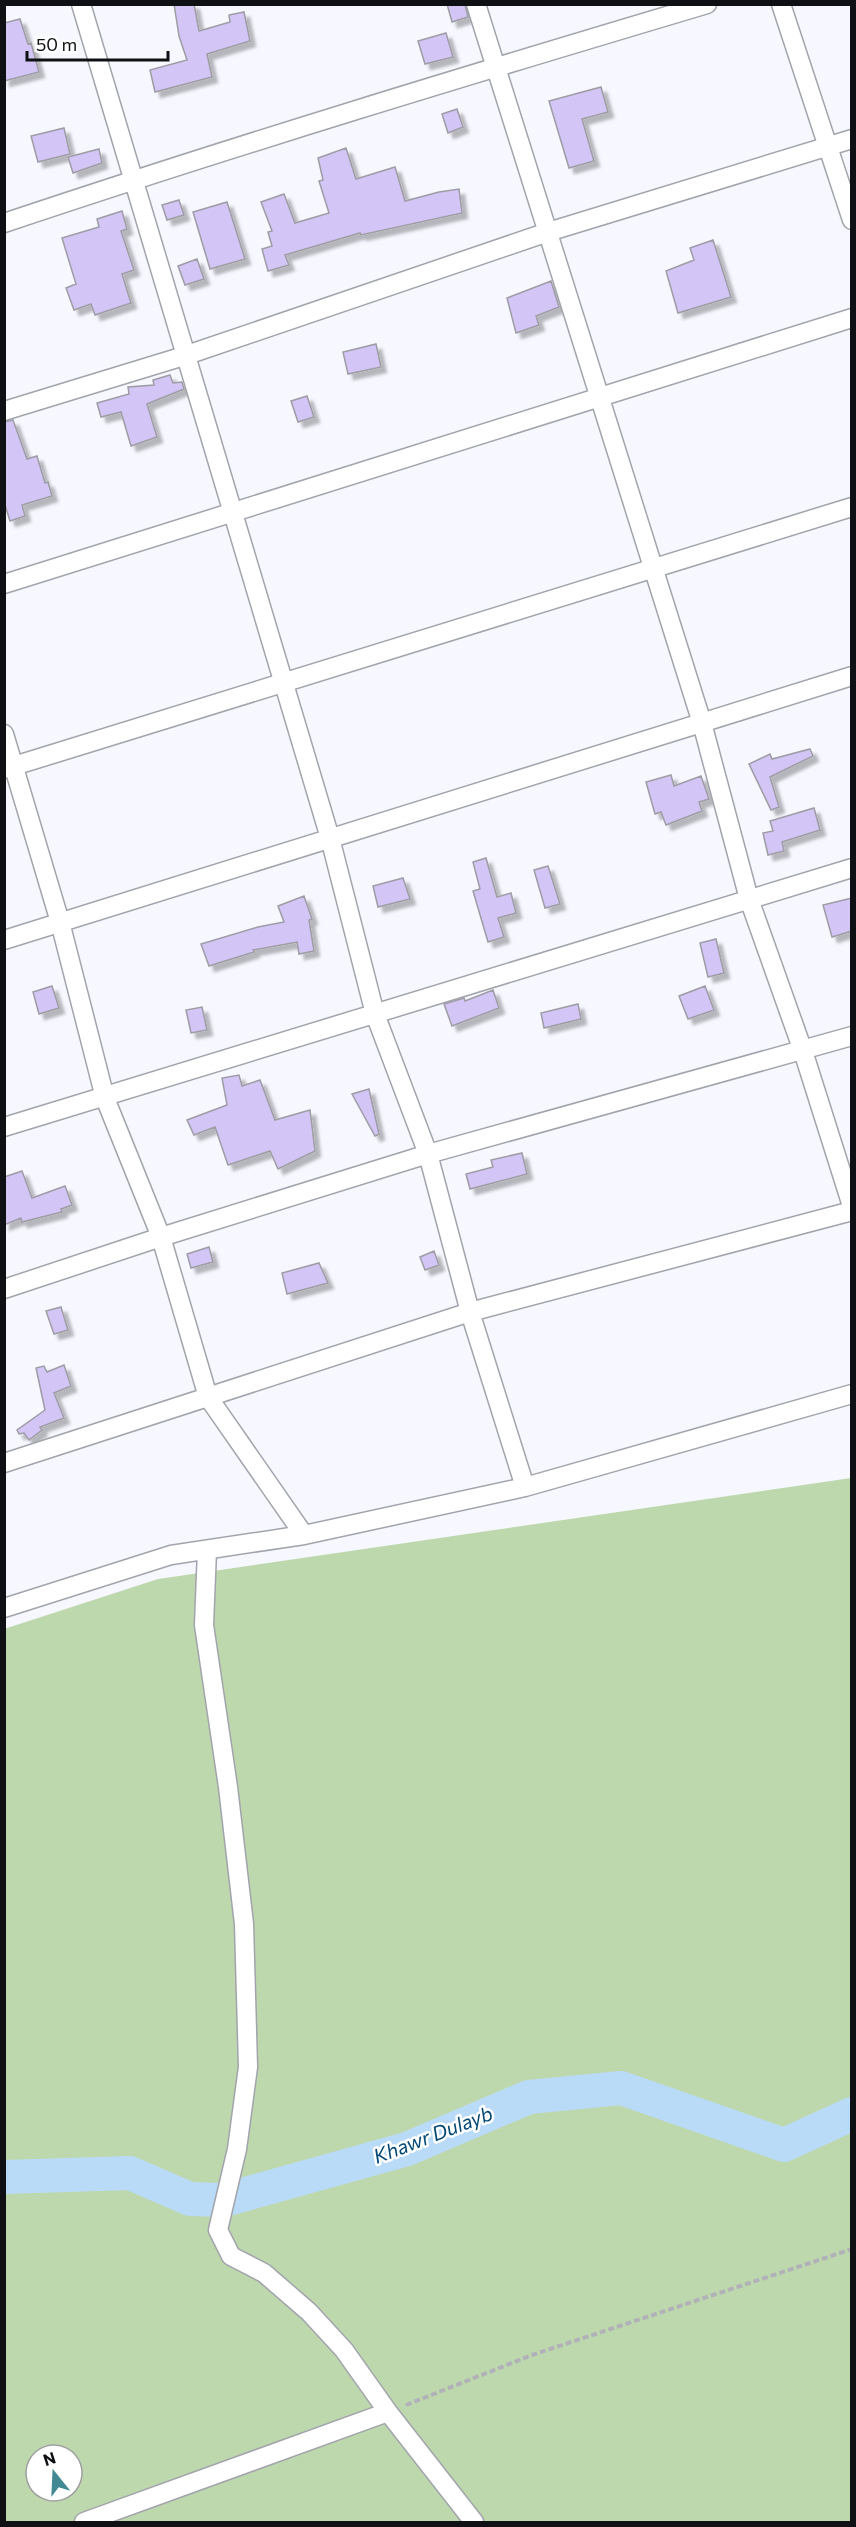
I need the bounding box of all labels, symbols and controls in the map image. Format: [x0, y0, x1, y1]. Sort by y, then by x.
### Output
scale bar [27, 24, 168, 62]
text: 50 m [36, 33, 77, 55]
water label: Khawr Dulayb [370, 2100, 496, 2168]
north arrow [24, 2443, 84, 2503]
text: N [41, 2447, 58, 2469]

